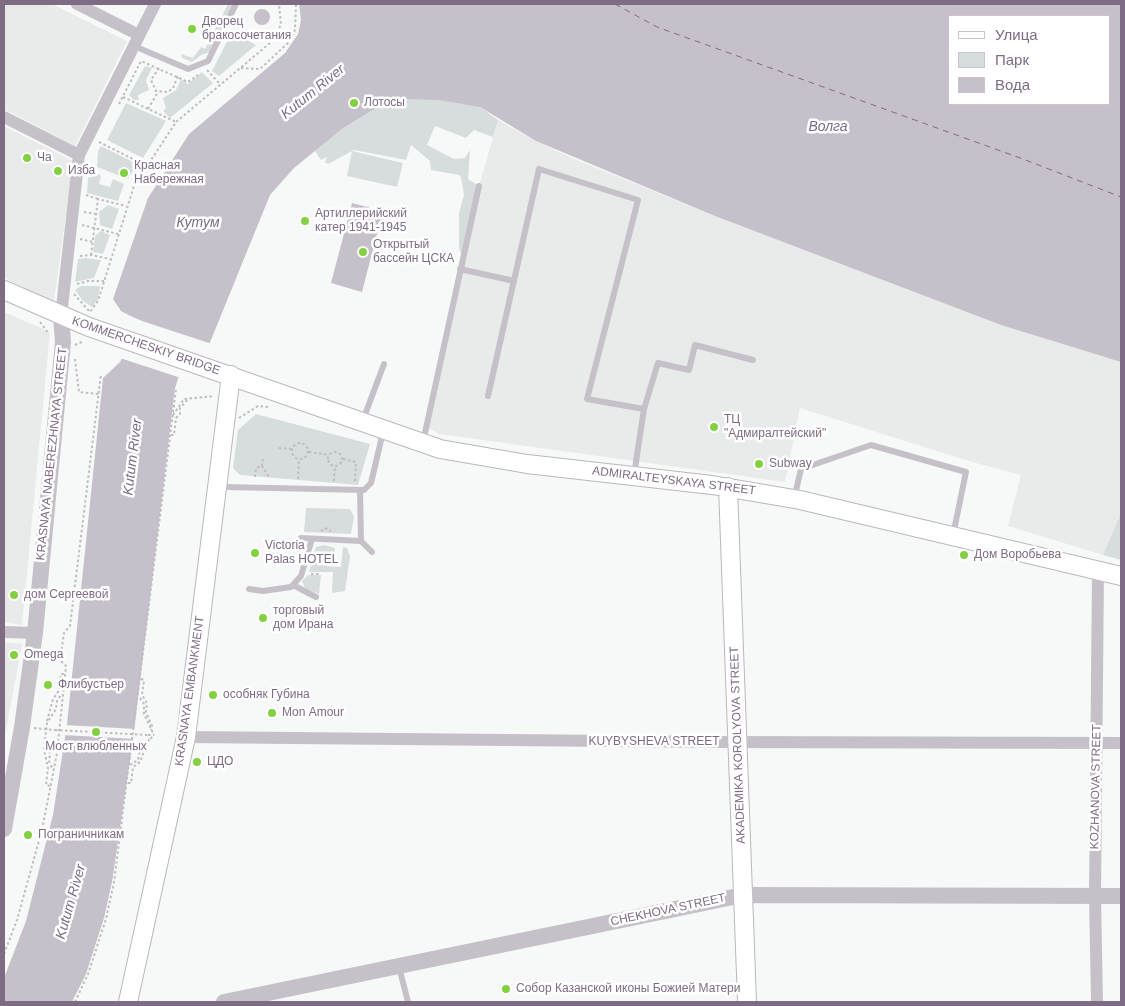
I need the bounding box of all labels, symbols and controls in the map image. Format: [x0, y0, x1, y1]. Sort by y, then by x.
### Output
place label: Дворец бракосочетания [202, 15, 291, 43]
legend [948, 15, 1110, 105]
marker: Дворец бракосочетания [186, 23, 198, 35]
text: Улица [995, 26, 1038, 43]
text: Парк [995, 51, 1029, 68]
water label: Kutum River [278, 61, 348, 123]
text: Вода [995, 76, 1030, 93]
place label: Лотосы [364, 96, 405, 110]
marker: Лотосы [348, 97, 360, 109]
water label: Волга [808, 119, 848, 135]
place label: Ча [37, 151, 52, 165]
marker: Ча [21, 152, 33, 164]
place label: Красная Набережная [134, 159, 204, 187]
place label: Изба [68, 164, 95, 178]
marker: Изба [52, 165, 64, 177]
marker: Красная Набережная [118, 167, 130, 179]
place label: Артиллерийский катер 1941-1945 [315, 207, 407, 235]
water label: Кутум [176, 215, 220, 231]
marker: Артиллерийский катер 1941-1945 [299, 215, 311, 227]
place label: Открытый бассейн ЦСКА [373, 238, 454, 266]
marker: Открытый бассейн ЦСКА [357, 246, 369, 258]
street label: KOMMERCHESKIY BRIDGE [70, 314, 222, 378]
street label: KRASNAYA NABEREZHNAYA STREET [34, 347, 70, 561]
place label: ТЦ "Адмиралтейский" [724, 413, 826, 441]
water label: Kutum River [120, 418, 146, 496]
marker: ТЦ "Адмиралтейский" [708, 421, 720, 433]
place label: Subway [769, 457, 812, 471]
marker: Subway [753, 458, 765, 470]
street label: ADMIRALTEYSKAYA STREET [591, 464, 757, 498]
place label: Victoria Palas HOTEL [265, 539, 338, 567]
marker: Victoria Palas HOTEL [249, 547, 261, 559]
place label: Дом Воробьева [974, 548, 1061, 562]
marker: Дом Воробьева [958, 549, 970, 561]
place label: дом Сергеевой [24, 588, 108, 602]
marker: дом Сергеевой [8, 589, 20, 601]
place label: торговый дом Ирана [273, 604, 334, 632]
marker: торговый дом Ирана [257, 612, 269, 624]
street label: KRASNAYA EMBANKMENT [172, 615, 208, 767]
street label: AKADEMIKA KOROLYOVA STREET [727, 646, 749, 844]
place label: Omega [24, 648, 63, 662]
marker: Omega [8, 649, 20, 661]
place label: Флибустьер [58, 678, 124, 692]
marker: Флибустьер [42, 679, 54, 691]
place label: особняк Губина [223, 688, 310, 702]
marker: особняк Губина [207, 689, 219, 701]
place label: Mon Amour [282, 706, 344, 720]
marker: Mon Amour [266, 707, 278, 719]
street label: KOZHANOVA STREET [1088, 724, 1104, 850]
marker: Мост влюбленных [90, 726, 102, 738]
street label: KUYBYSHEVA STREET [588, 735, 720, 749]
place label: Мост влюбленных [45, 740, 147, 754]
place label: ЦДО [207, 755, 233, 769]
marker: ЦДО [191, 756, 203, 768]
place label: Пограничникам [38, 828, 124, 842]
marker: Пограничникам [22, 829, 34, 841]
water label: Kutum River [52, 863, 90, 941]
street label: CHEKHOVA STREET [609, 891, 727, 929]
place label: Собор Казанской иконы Божией Матери [516, 982, 740, 996]
marker: Собор Казанской иконы Божией Матери [500, 983, 512, 995]

